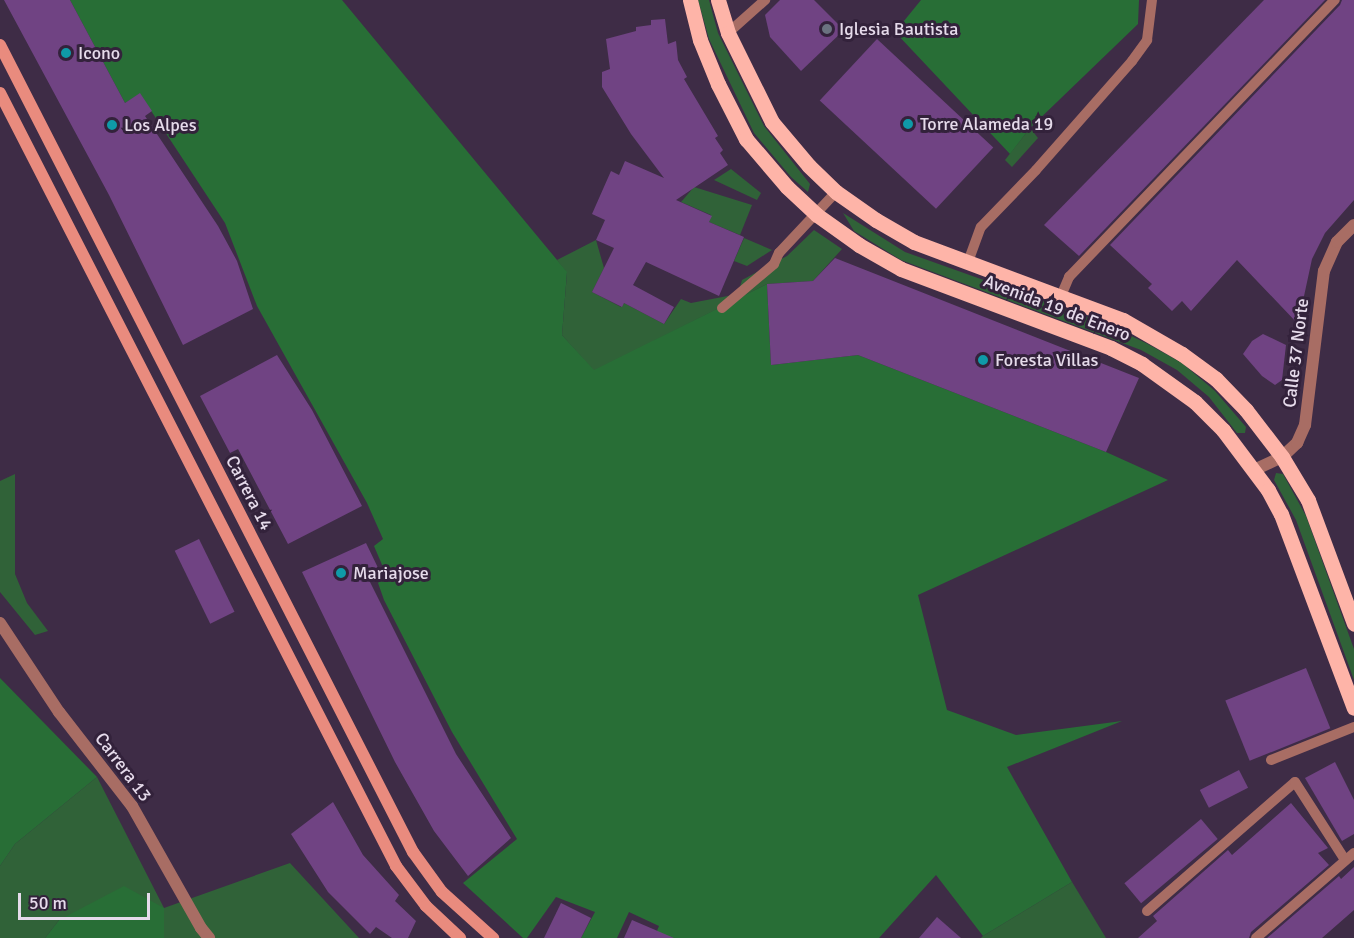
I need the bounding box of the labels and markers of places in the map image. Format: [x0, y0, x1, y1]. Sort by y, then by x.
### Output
place label: Iglesia Bautista [839, 18, 958, 40]
marker: Iglesia Bautista [820, 22, 834, 36]
place label: Icono [78, 42, 120, 64]
marker: Icono [59, 46, 73, 60]
place label: Torre Alameda 19 [920, 113, 1053, 135]
place label: Los Alpes [124, 114, 197, 136]
marker: Torre Alameda 19 [901, 117, 915, 131]
marker: Los Alpes [105, 118, 119, 132]
place label: Foresta Villas [995, 349, 1098, 371]
marker: Foresta Villas [976, 353, 990, 367]
place label: Mariajose [353, 562, 429, 584]
marker: Mariajose [334, 566, 348, 580]

